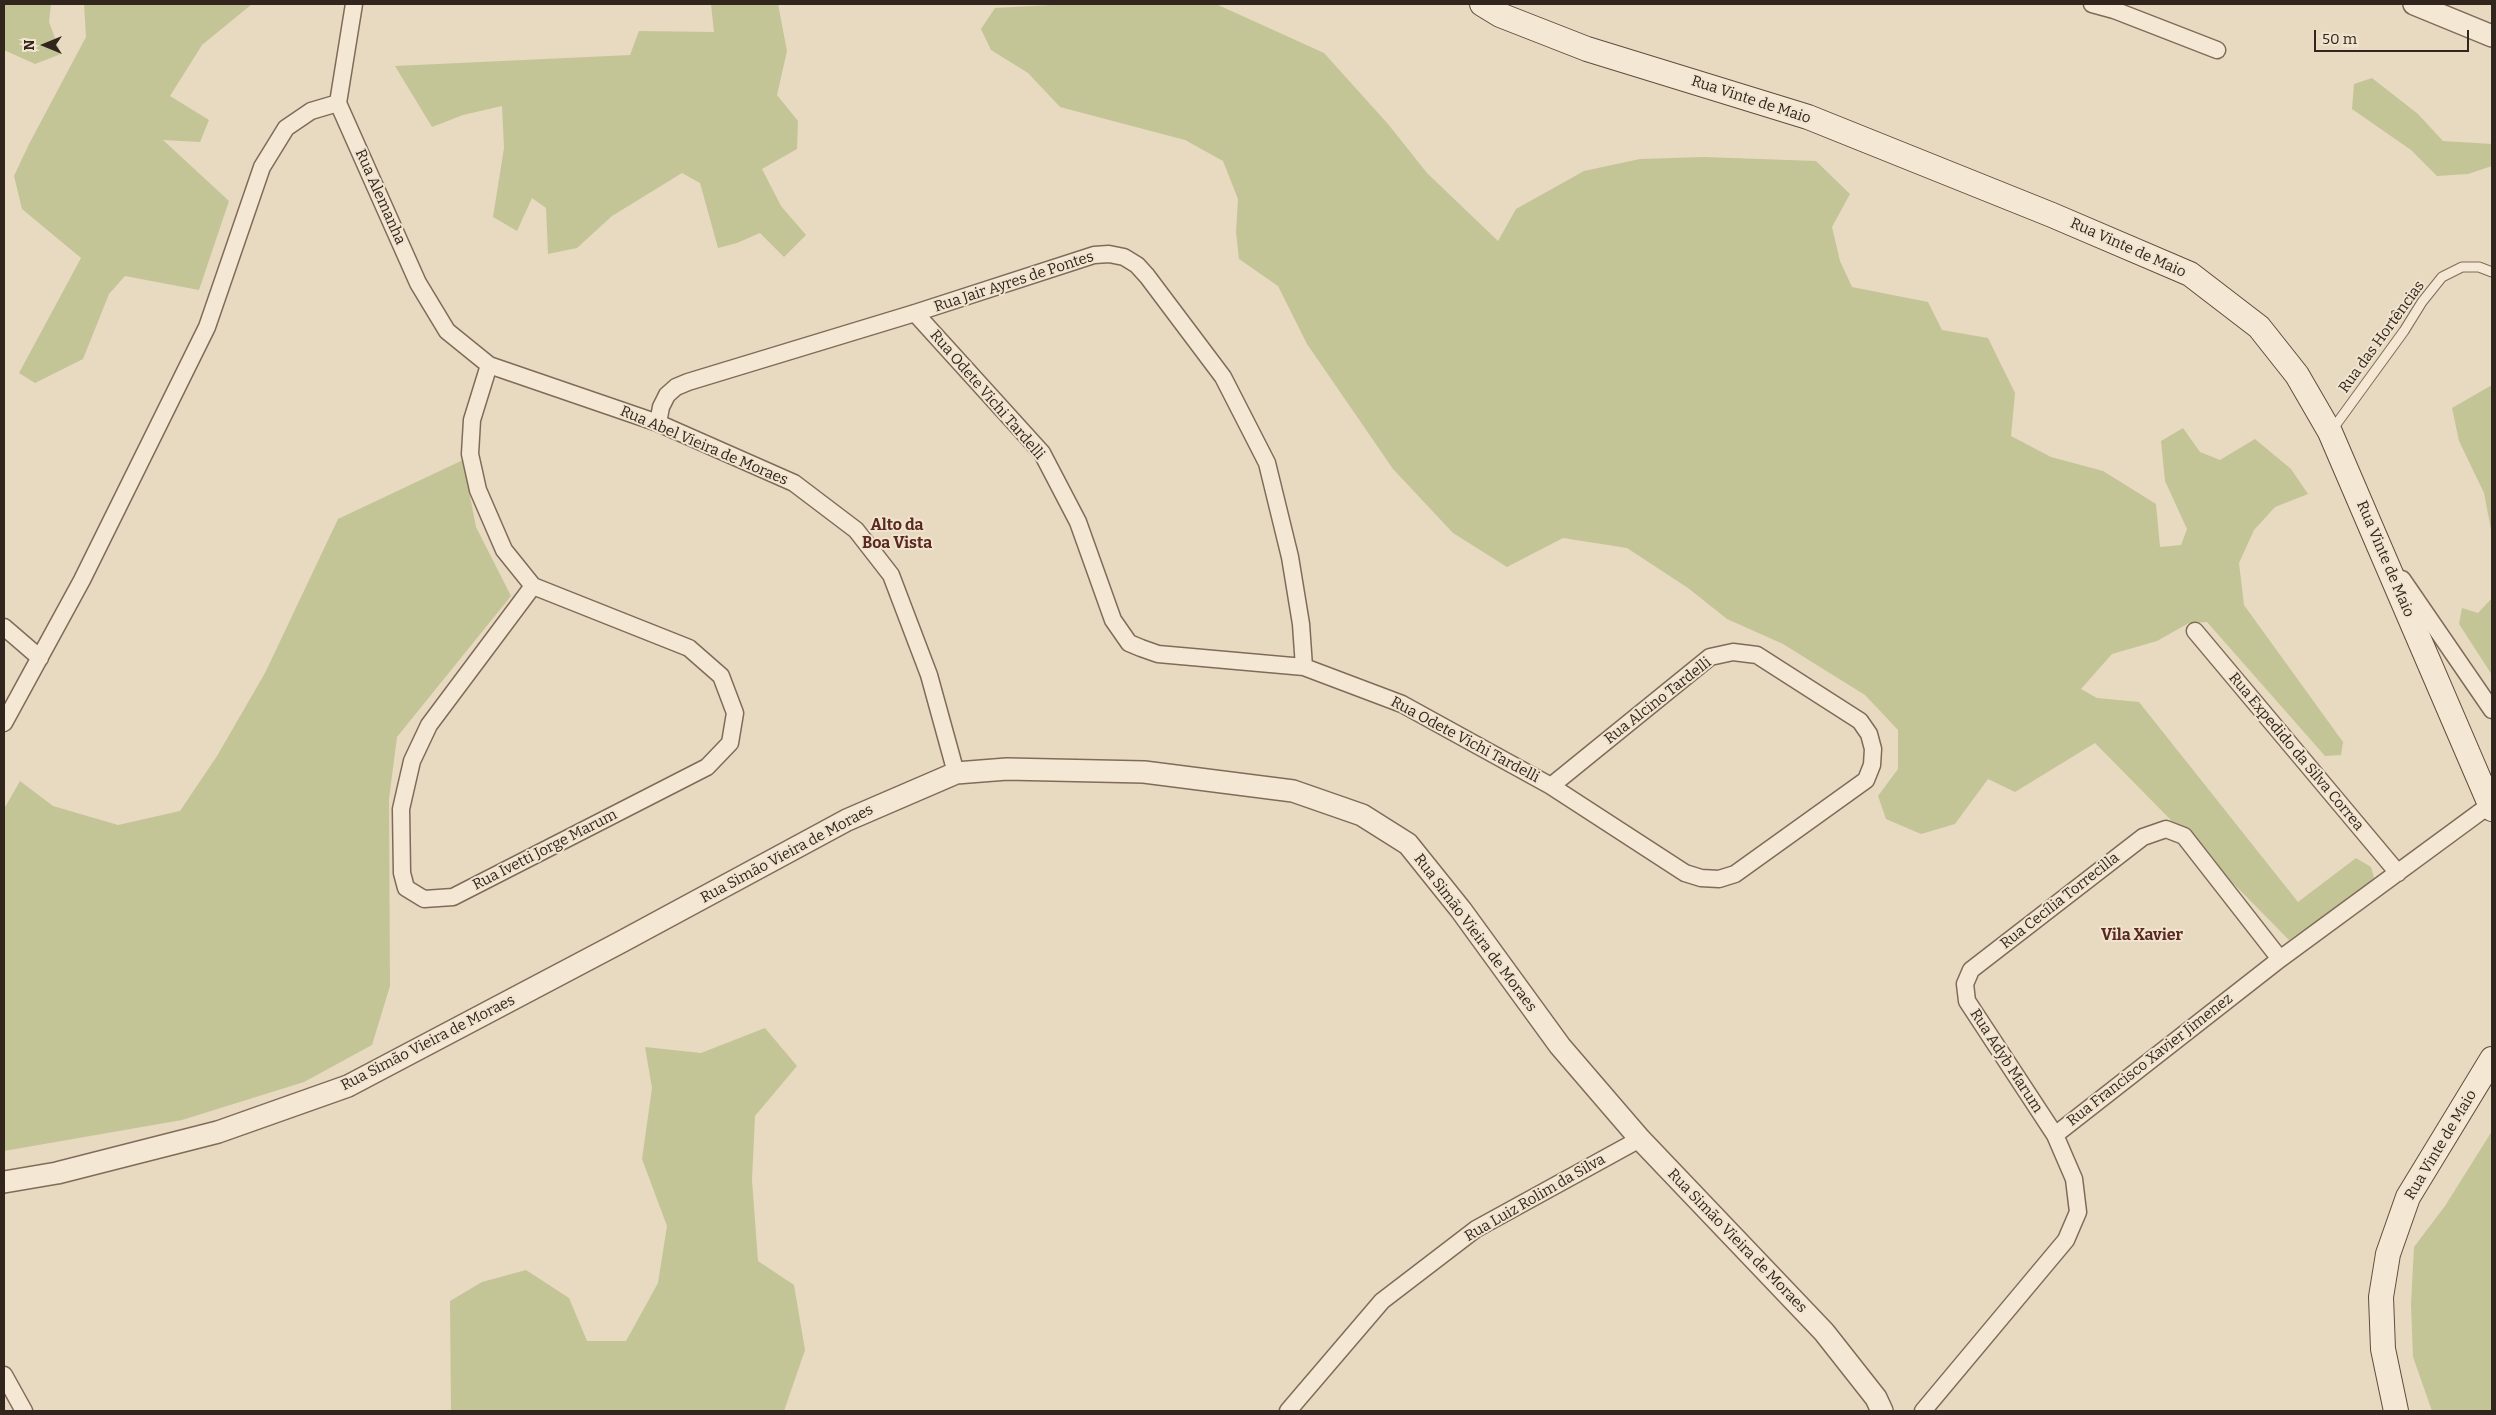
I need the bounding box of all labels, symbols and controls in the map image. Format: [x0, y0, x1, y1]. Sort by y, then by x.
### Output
north arrow [20, 20, 70, 70]
scale bar [2316, 20, 2471, 52]
text: 50 m [2322, 30, 2357, 48]
text: N [21, 40, 38, 50]
street label: Rua Vinte de Maio [1689, 72, 1813, 128]
street label: Rua Alemanha [351, 146, 409, 248]
street label: Rua Vinte de Maio [2067, 214, 2189, 282]
street label: Rua Jair Ayres de Pontes [932, 248, 1096, 316]
street label: Rua das Hortências [2335, 277, 2429, 397]
street label: Rua Odete Vichi Tardelli [926, 327, 1048, 463]
street label: Rua Abel Vieira de Moraes [617, 402, 791, 490]
street label: Rua Vinte de Maio [2352, 498, 2418, 620]
district label: Alto da Boa Vista [862, 516, 932, 554]
street label: Rua Alcino Tardelli [1601, 654, 1715, 748]
street label: Rua Expedido da Silva Correa [2225, 669, 2367, 835]
street label: Rua Odete Vichi Tardelli [1388, 693, 1542, 787]
street label: Rua Simão Vieira de Moraes [698, 801, 876, 907]
street label: Rua Ivetti Jorge Marum [470, 806, 620, 894]
street label: Rua Cecília Torrecilla [1997, 849, 2123, 953]
street label: Rua Simão Vieira de Moraes [1410, 850, 1540, 1016]
district label: Vila Xavier [2101, 926, 2183, 946]
street label: Rua Francisco Xavier Jimenez [2064, 990, 2236, 1130]
street label: Rua Simão Vieira de Moraes [338, 991, 518, 1095]
street label: Rua Adyb Marum [1966, 1006, 2046, 1116]
street label: Rua Vinte de Maio [2401, 1087, 2481, 1203]
street label: Rua Luiz Rolim da Silva [1462, 1150, 1608, 1246]
street label: Rua Simão Vieira de Moraes [1663, 1165, 1811, 1317]

